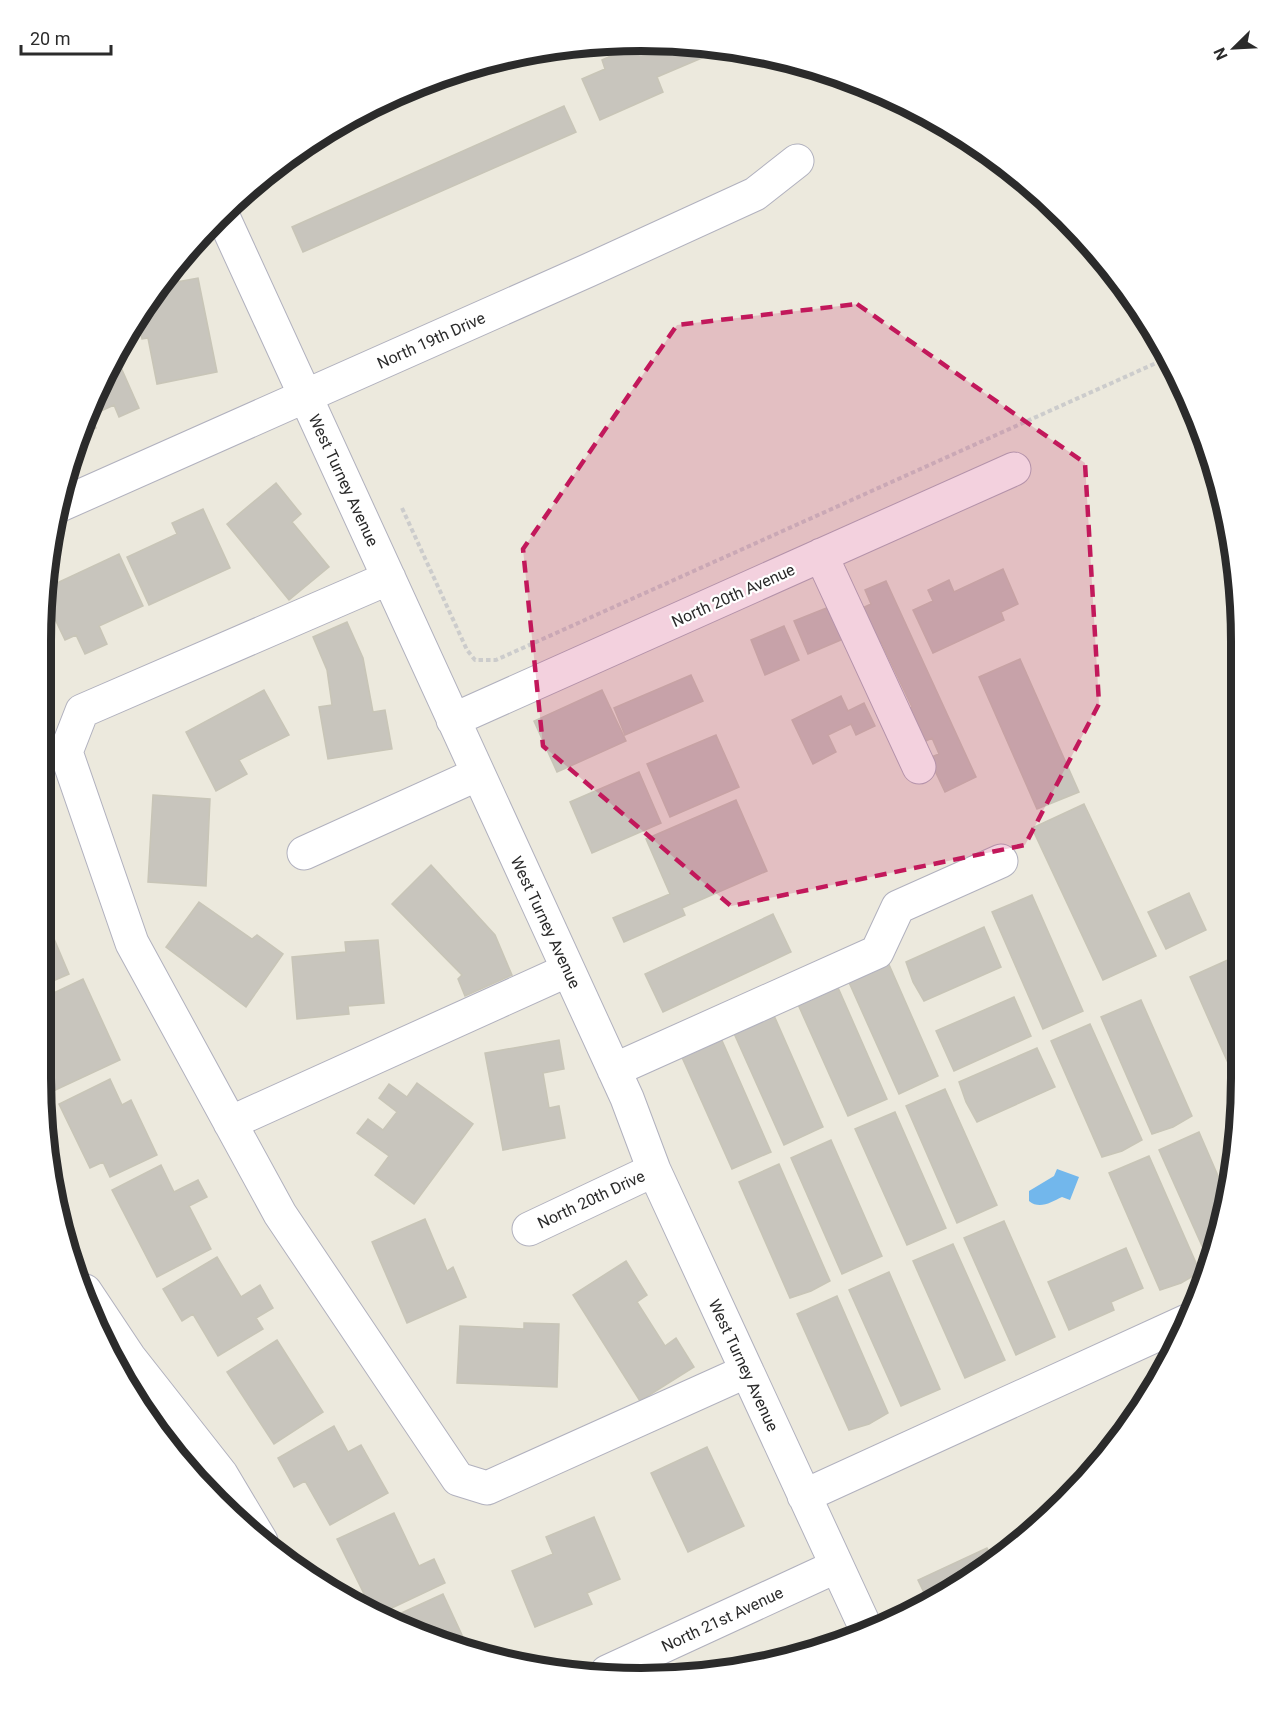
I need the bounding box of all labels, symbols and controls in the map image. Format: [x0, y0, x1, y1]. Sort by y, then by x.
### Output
scale bar [21, 18, 111, 56]
north arrow [1204, 18, 1264, 78]
text: 20 m [30, 28, 70, 49]
text: N [1210, 45, 1232, 63]
street label: North 19th Drive [374, 308, 488, 373]
street label: West Turney Avenue [305, 411, 383, 549]
street label: North 20th Avenue [669, 560, 798, 631]
street label: West Turney Avenue [507, 853, 585, 991]
street label: North 20th Drive [534, 1166, 648, 1233]
street label: West Turney Avenue [705, 1296, 783, 1434]
street label: North 21st Avenue [658, 1583, 786, 1656]

